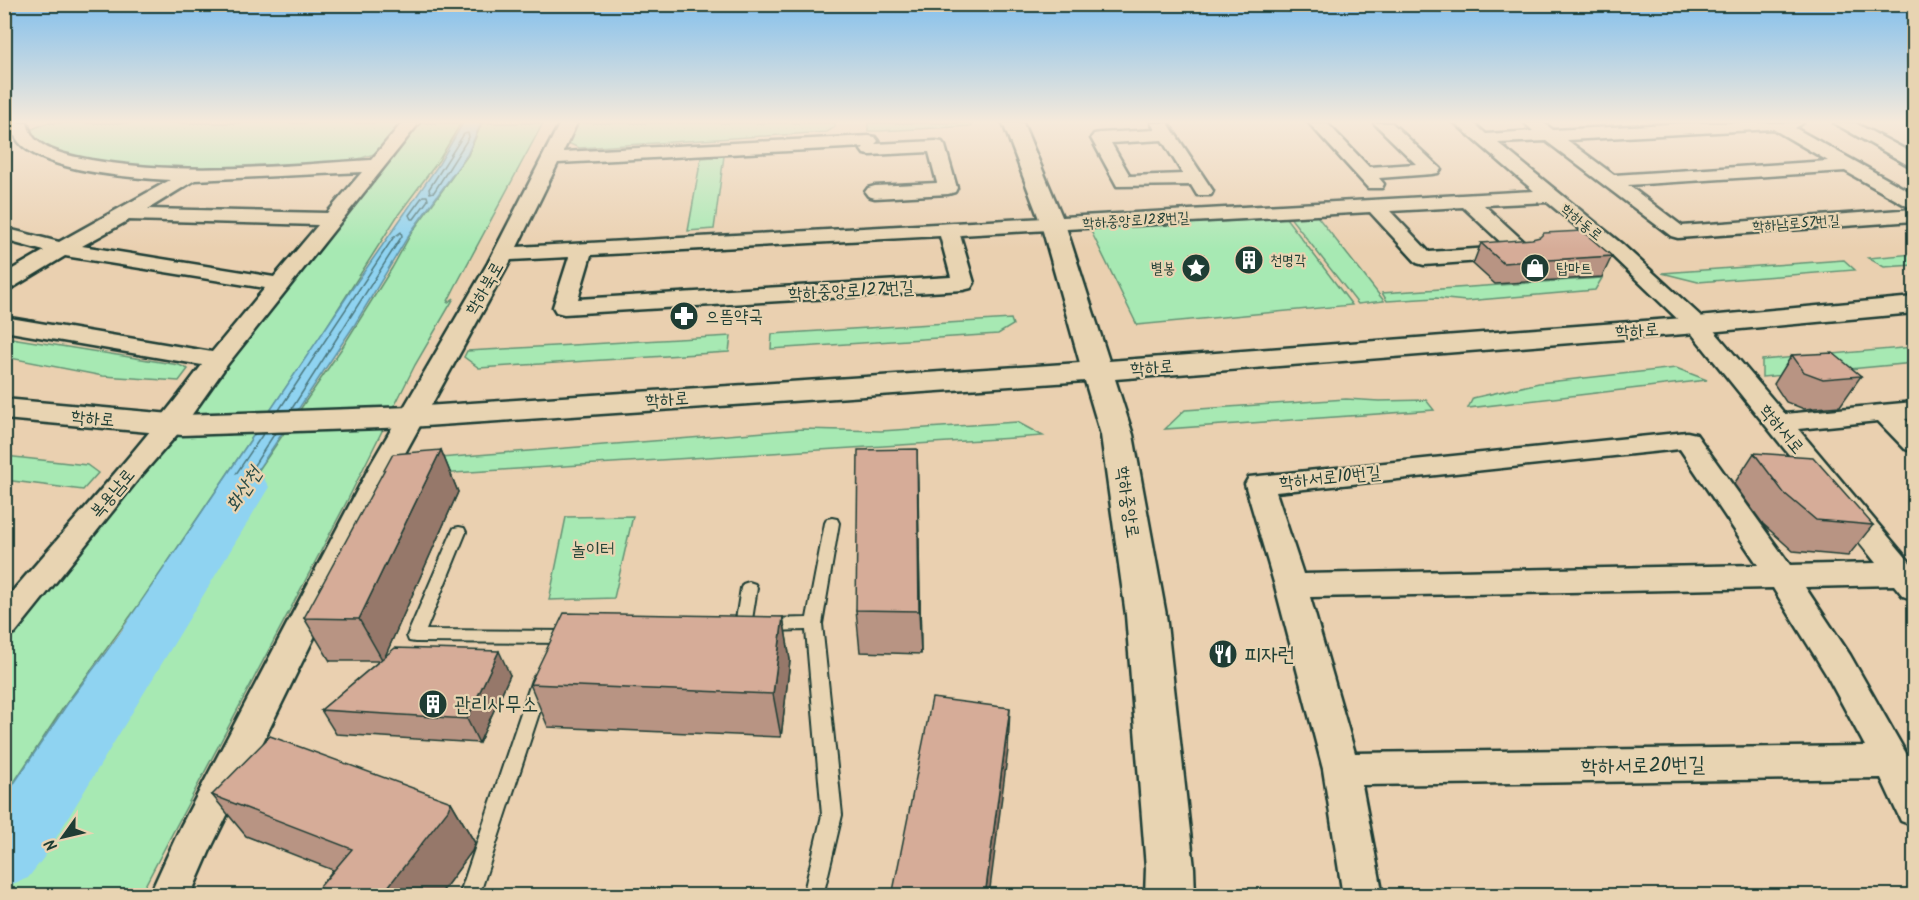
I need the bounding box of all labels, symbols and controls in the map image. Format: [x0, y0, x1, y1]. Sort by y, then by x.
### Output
street label: 학하동로 [1555, 198, 1608, 247]
street label: 학하중앙로128번길 [1082, 206, 1190, 236]
street label: 학하남로57번길 [1752, 209, 1841, 239]
building icon: 천명각 [1233, 244, 1265, 276]
place label: 천명각 [1270, 249, 1306, 273]
place icon: 별봉 [1180, 252, 1212, 284]
shop icon: 탑마트 [1519, 252, 1551, 284]
street label: 학하북로 [458, 256, 512, 321]
place label: 별봉 [1151, 257, 1175, 281]
place label: 탑마트 [1556, 257, 1592, 281]
street label: 학하중앙로127번길 [787, 274, 915, 309]
pharmacy icon: 으뜸약국 [668, 300, 700, 332]
place label: 으뜸약국 [705, 303, 763, 332]
street label: 학하로 [1614, 316, 1660, 347]
street label: 학하로 [1129, 353, 1175, 384]
street label: 학하로 [644, 385, 690, 416]
street label: 학하서로 [1751, 398, 1811, 461]
street label: 학하로 [70, 403, 116, 436]
street label: 학하서로10번길 [1278, 459, 1383, 498]
water label: 화산천 [218, 460, 272, 519]
street label: 복용남로 [83, 462, 143, 525]
street label: 학하중앙로 [1107, 464, 1147, 540]
park label: 놀이터 [571, 536, 615, 565]
restaurant icon: 피자런 [1207, 638, 1239, 670]
place label: 피자런 [1244, 639, 1295, 672]
building icon: 관리사무소 [417, 688, 449, 720]
place label: 관리사무소 [454, 689, 539, 722]
street label: 학하서로20번길 [1581, 749, 1705, 784]
north arrow [33, 807, 93, 867]
text: N [39, 833, 65, 856]

